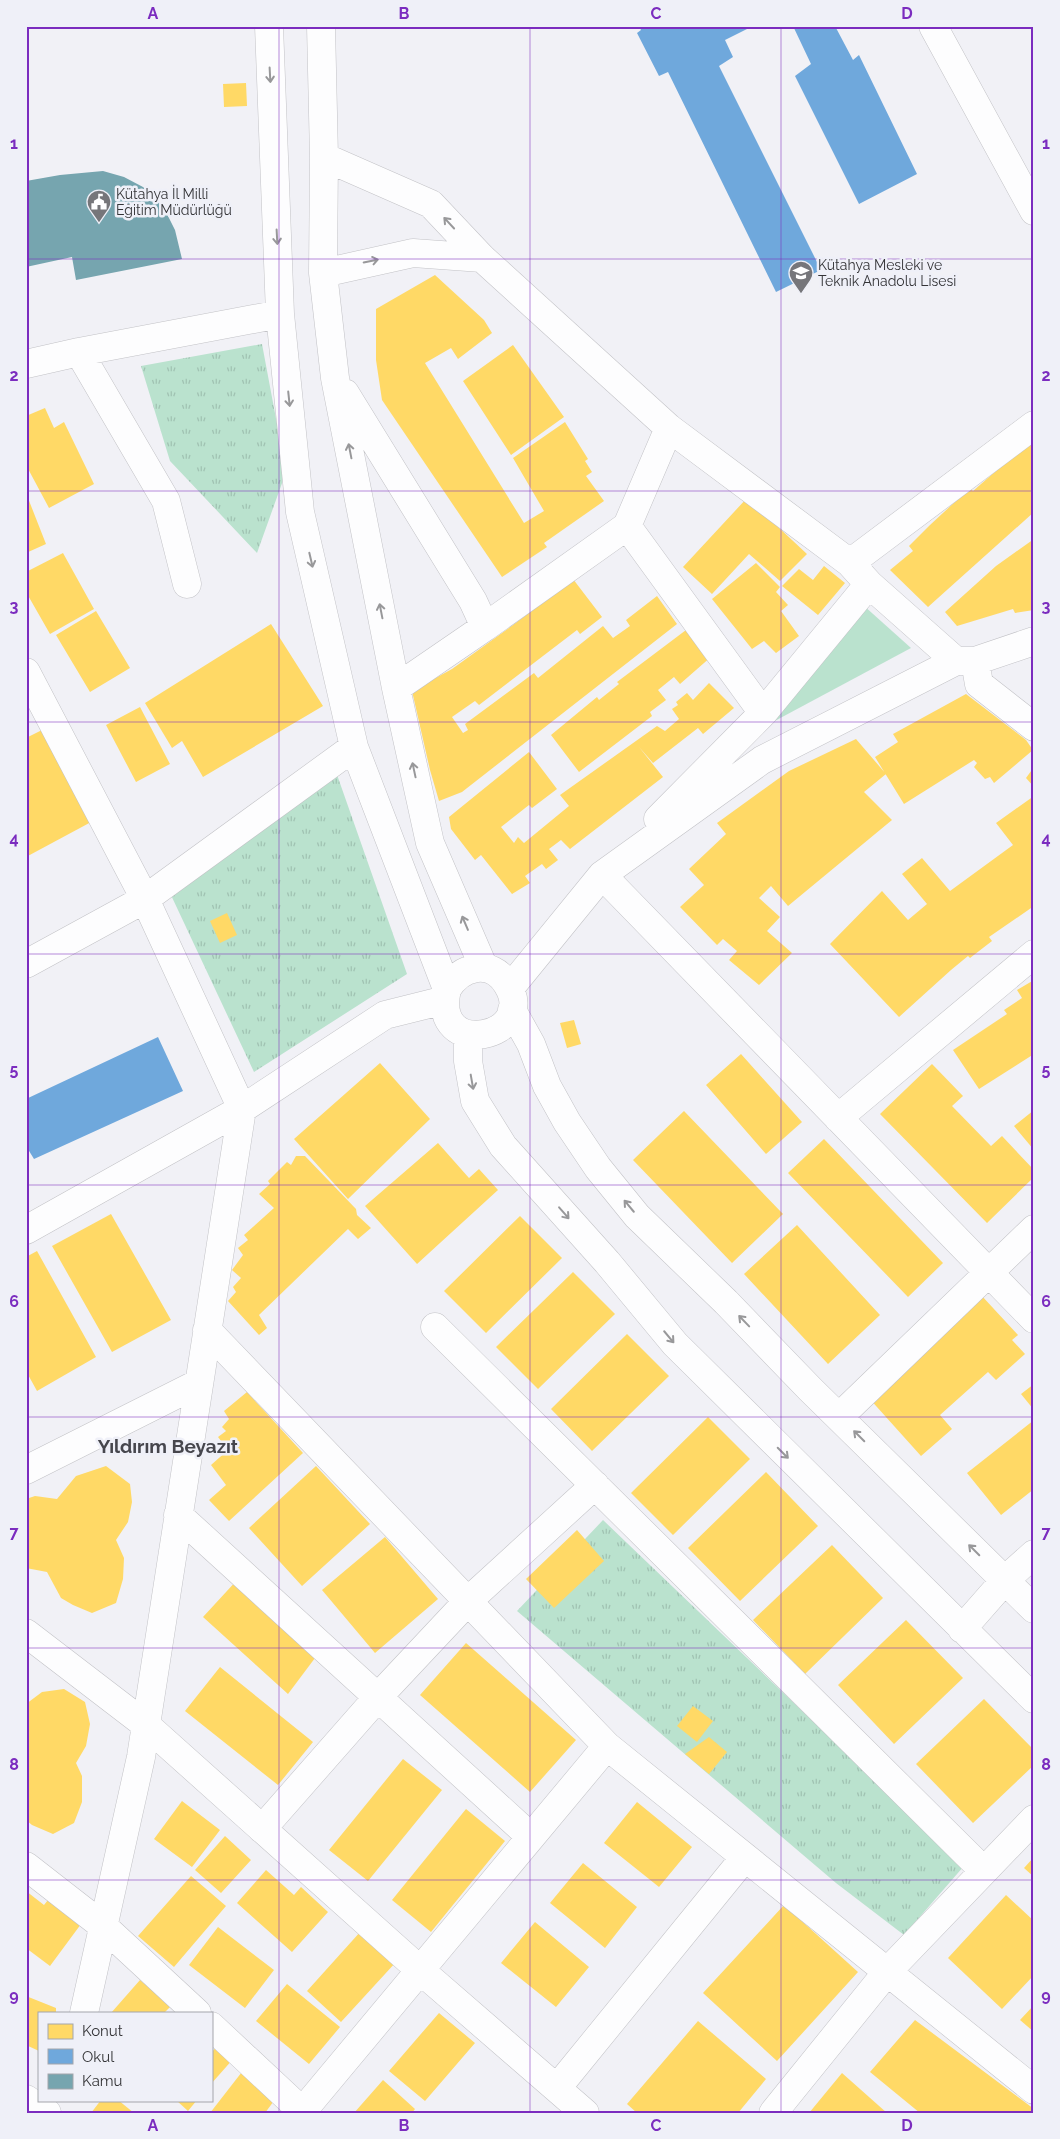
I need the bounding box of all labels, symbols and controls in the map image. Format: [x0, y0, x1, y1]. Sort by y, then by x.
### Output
text: A [148, 4, 159, 23]
text: B [399, 4, 410, 23]
text: C [651, 4, 662, 23]
text: D [901, 4, 913, 23]
one-way arrow [265, 67, 274, 83]
text: 1 [10, 134, 18, 153]
text: 1 [1042, 134, 1050, 153]
place label: Kütahya İl Milli Eğitim Müdürlüğü [116, 184, 232, 218]
public building icon: Kütahya İl Milli Eğitim Müdürlüğü [86, 189, 112, 223]
one-way arrow [443, 217, 455, 229]
one-way arrow [272, 229, 282, 245]
one-way arrow [362, 256, 378, 265]
place label: Kütahya Mesleki ve Teknik Anadolu Lisesi [818, 257, 956, 289]
school or university icon: Kütahya Mesleki ve Teknik Anadolu Lisesi [788, 260, 814, 294]
text: 2 [9, 366, 19, 385]
text: 2 [1041, 366, 1051, 385]
one-way arrow [284, 391, 294, 407]
one-way arrow [345, 444, 354, 460]
one-way arrow [307, 552, 316, 568]
text: 3 [10, 597, 19, 616]
text: 3 [1042, 597, 1051, 616]
one-way arrow [376, 603, 385, 619]
one-way arrow [409, 762, 418, 778]
text: 4 [9, 829, 19, 848]
text: 4 [1041, 829, 1051, 848]
one-way arrow [459, 916, 469, 931]
text: 5 [10, 1060, 19, 1079]
text: 5 [1042, 1060, 1051, 1079]
one-way arrow [468, 1074, 478, 1090]
one-way arrow [624, 1200, 635, 1213]
one-way arrow [558, 1207, 570, 1220]
text: 6 [9, 1292, 19, 1311]
text: 6 [1041, 1292, 1051, 1311]
one-way arrow [738, 1314, 750, 1327]
one-way arrow [664, 1330, 675, 1343]
one-way arrow [852, 1430, 865, 1442]
district label: Yıldırım Beyazıt [98, 1435, 239, 1457]
one-way arrow [777, 1446, 789, 1458]
text: 7 [10, 1523, 19, 1542]
text: 7 [1042, 1523, 1051, 1542]
one-way arrow [968, 1544, 981, 1556]
text: 8 [9, 1755, 19, 1774]
text: 8 [1041, 1755, 1051, 1774]
text: 9 [9, 1986, 19, 2005]
text: 9 [1041, 1986, 1051, 2005]
legend [38, 2012, 212, 2102]
text: Konut [82, 2022, 123, 2040]
text: Okul [82, 2048, 115, 2066]
text: Kamu [82, 2072, 123, 2090]
text: A [148, 2116, 159, 2135]
text: B [399, 2116, 410, 2135]
text: C [651, 2116, 662, 2135]
text: D [901, 2116, 913, 2135]

